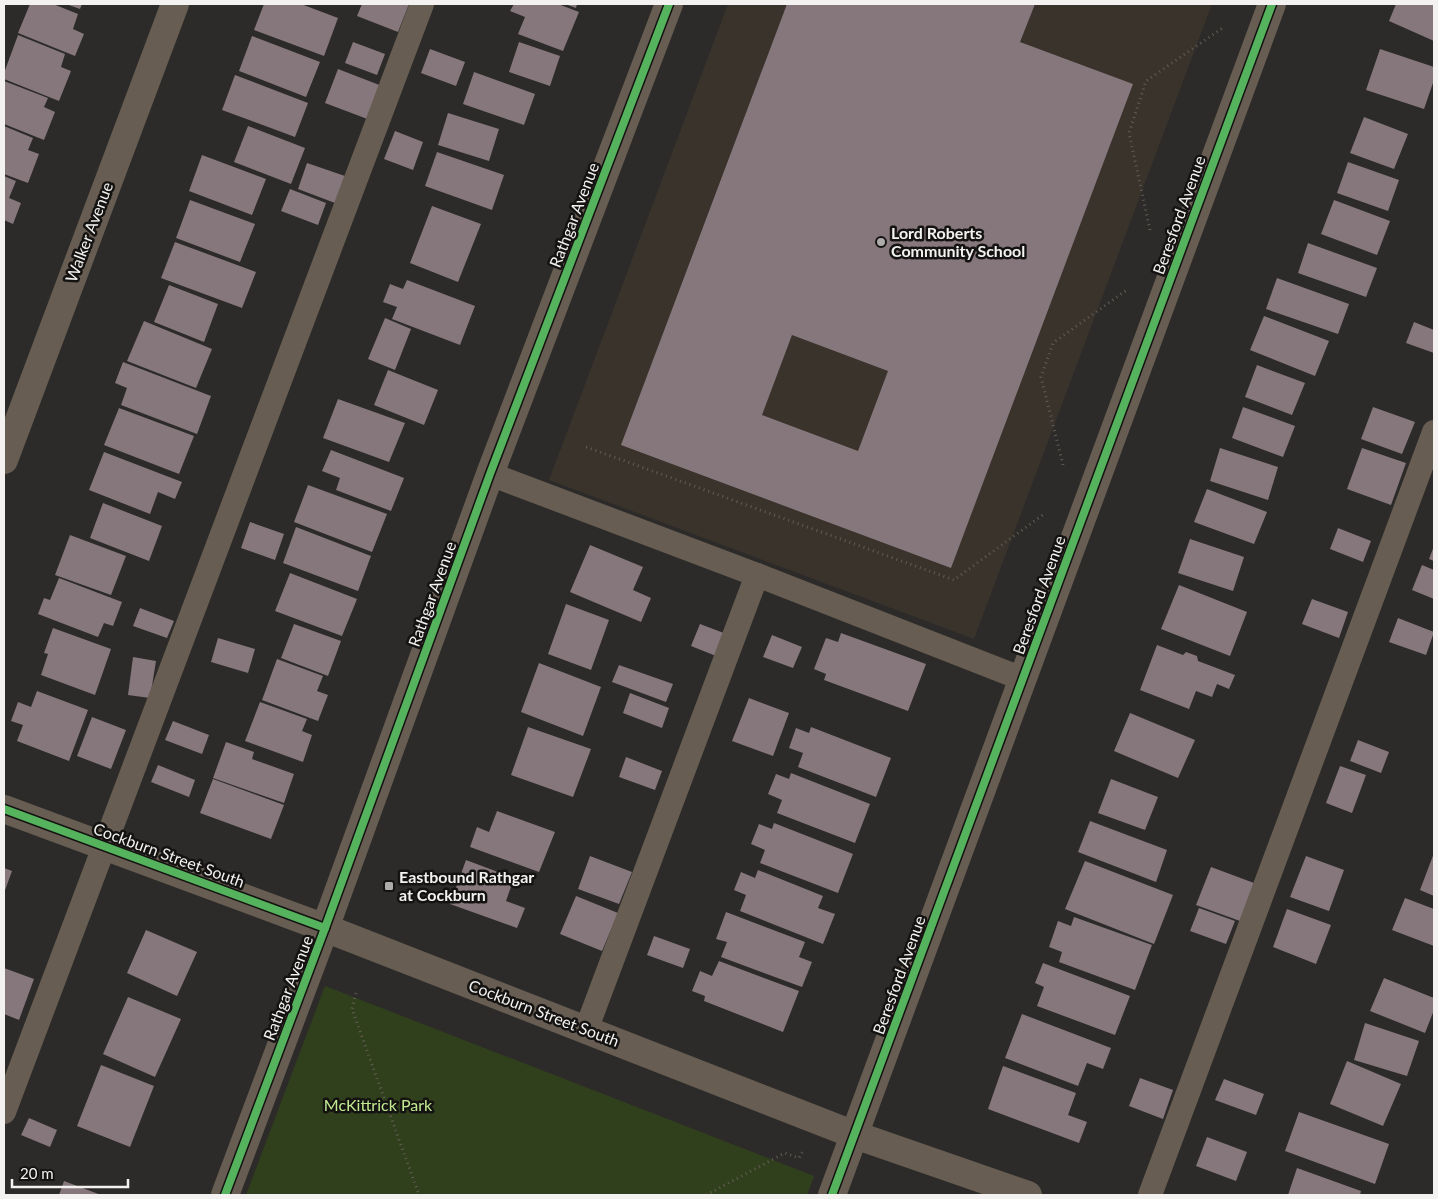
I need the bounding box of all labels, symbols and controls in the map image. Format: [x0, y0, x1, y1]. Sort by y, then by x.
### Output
street label: Beresford Avenue [1148, 153, 1209, 277]
street label: Rathgar Avenue [545, 160, 602, 270]
street label: Walker Avenue [61, 179, 116, 284]
place label: Lord Roberts Community School [891, 223, 1025, 260]
marker: Lord Roberts Community School [875, 236, 887, 248]
street label: Beresford Avenue [1008, 533, 1069, 657]
street label: Rathgar Avenue [404, 539, 459, 649]
street label: Cockburn Street South [91, 818, 247, 891]
place label: Eastbound Rathgar at Cockburn [399, 867, 534, 904]
marker: Eastbound Rathgar at Cockburn [383, 880, 395, 892]
street label: Beresford Avenue [868, 913, 929, 1037]
street label: Rathgar Avenue [259, 933, 316, 1043]
street label: Cockburn Street South [466, 975, 622, 1050]
park label: McKittrick Park [324, 1095, 433, 1114]
scale bar [12, 1156, 129, 1188]
text: 20 m [20, 1164, 54, 1182]

